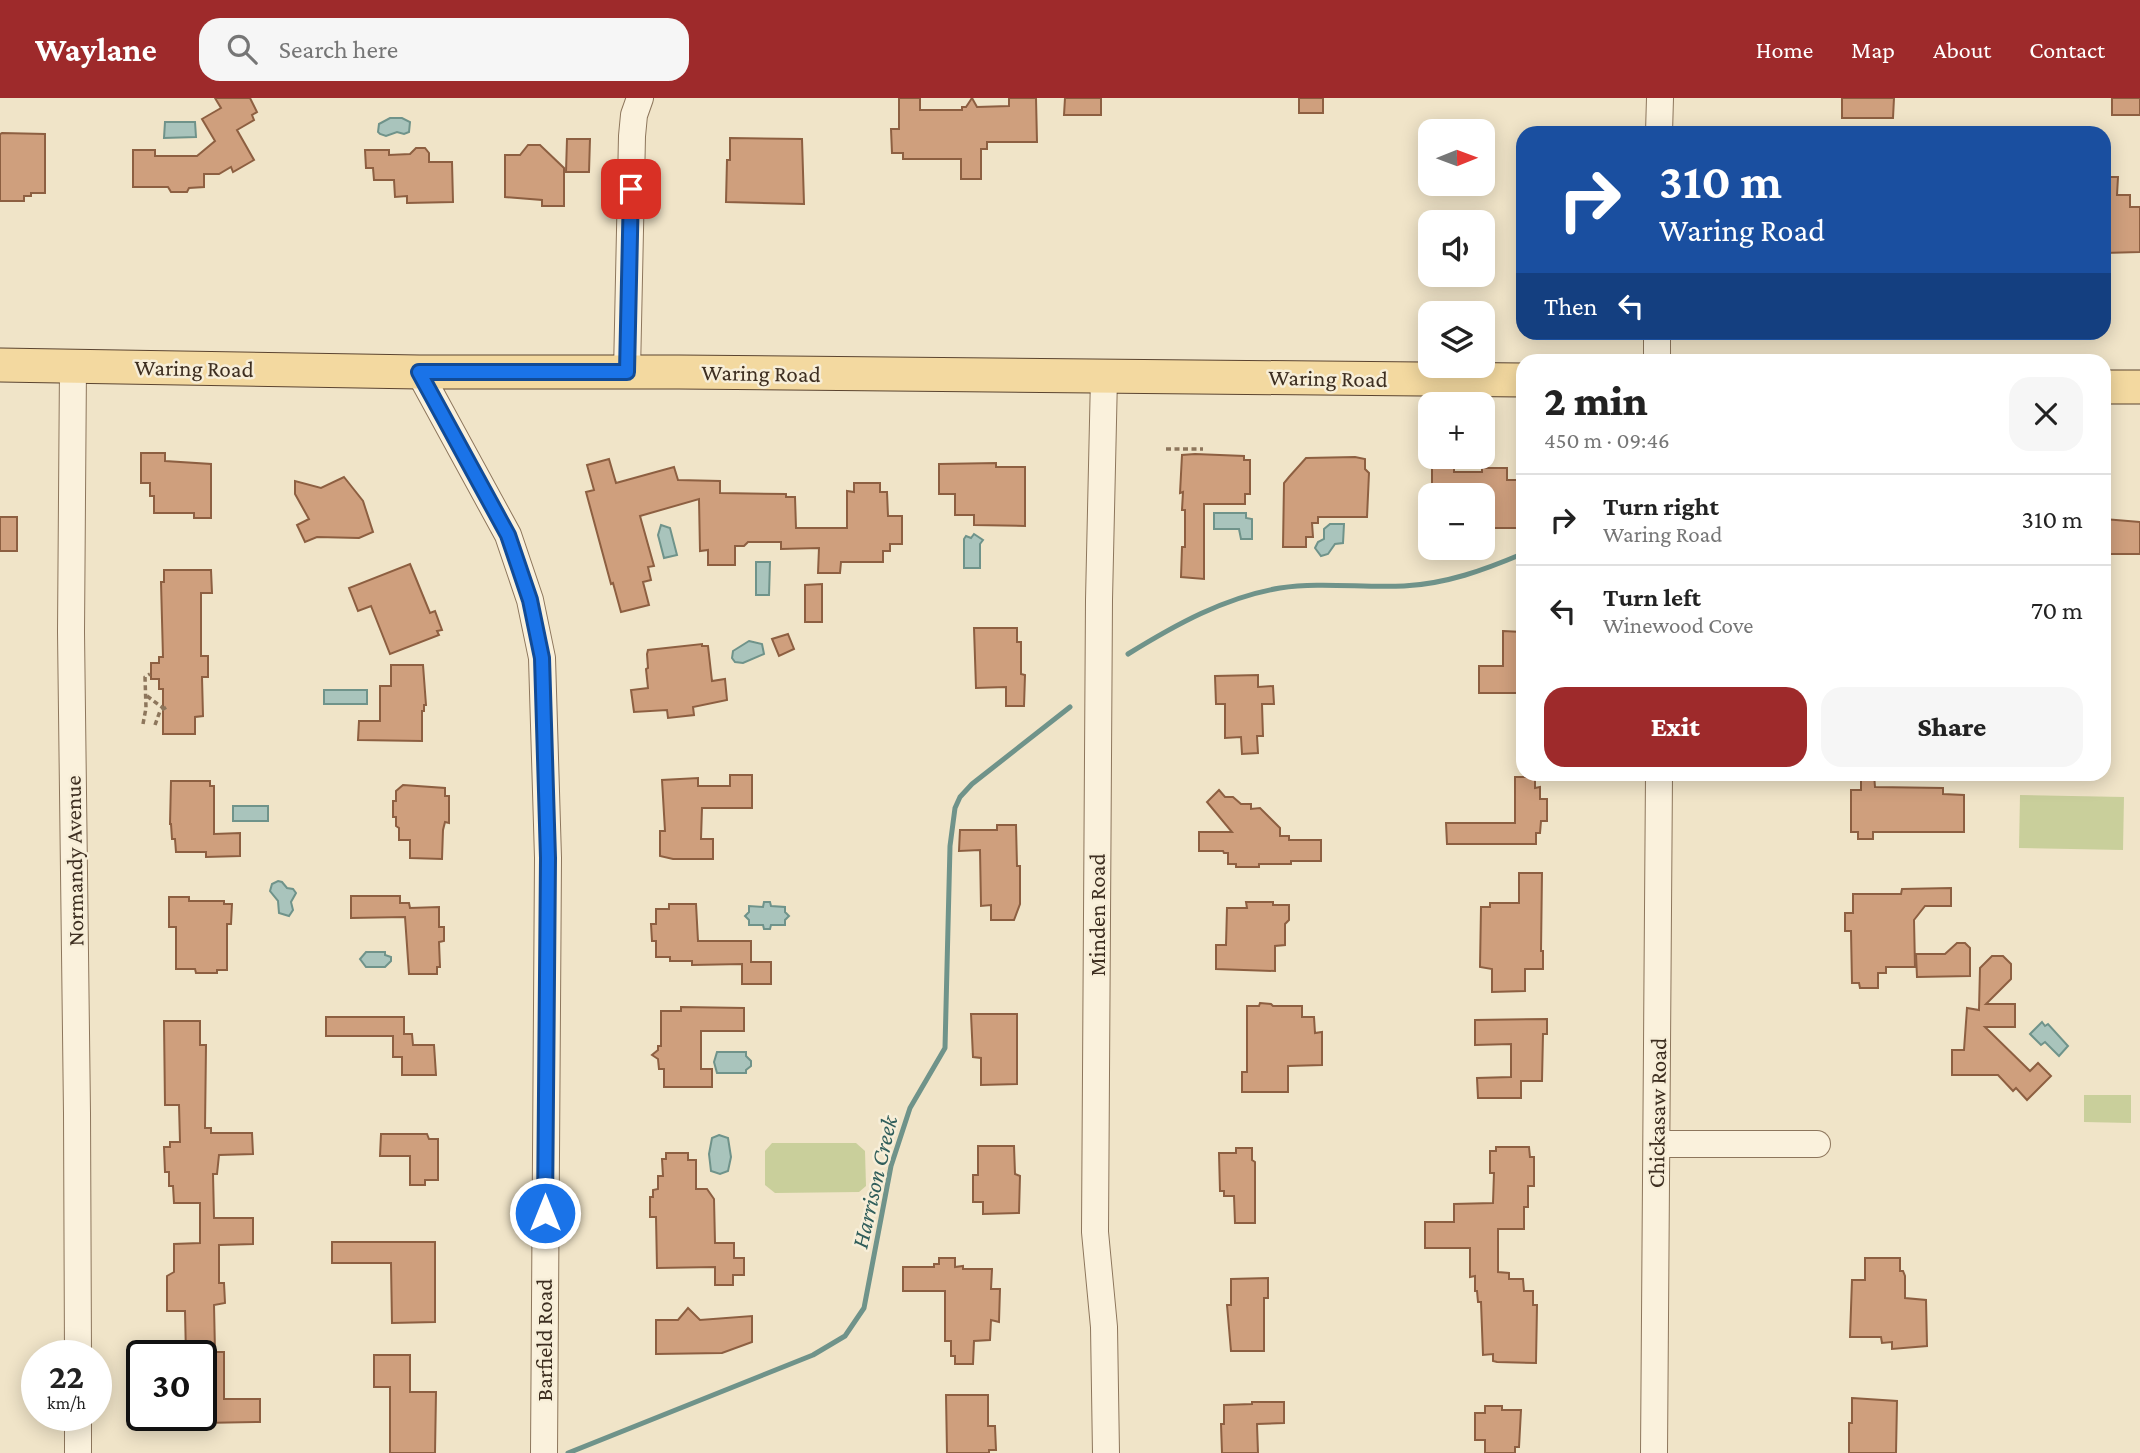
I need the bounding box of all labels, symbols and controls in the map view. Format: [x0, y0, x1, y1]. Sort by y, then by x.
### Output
search box [199, 18, 689, 81]
icon: search [223, 30, 261, 68]
text: Waylane [35, 31, 157, 68]
text: Search here [279, 35, 398, 64]
text: Home [1756, 36, 1813, 63]
text: Map [1851, 36, 1895, 63]
text: About [1933, 36, 1991, 63]
text: Contact [2029, 36, 2105, 63]
north arrow [1418, 119, 1494, 196]
map controls [1418, 119, 1495, 560]
icon: right [1544, 154, 1635, 245]
text: 310 m [1659, 154, 1782, 209]
pin [601, 159, 661, 219]
icon: arrive [612, 170, 650, 208]
button: sound [1418, 210, 1495, 287]
text: Waring Road [1659, 212, 1825, 248]
icon: left [1612, 287, 1650, 325]
text: Then [1544, 292, 1598, 321]
button: layers [1418, 301, 1495, 378]
street label: Waring Road [134, 354, 254, 382]
street label: Waring Road [701, 359, 821, 387]
street label: Waring Road [1268, 364, 1388, 392]
text: 2 min [1544, 377, 1648, 424]
button: close [2009, 377, 2083, 451]
button: + [1418, 392, 1495, 469]
text: 450 m · 09:46 [1544, 427, 1670, 453]
button: − [1418, 483, 1495, 560]
text: Turn right [1603, 492, 1719, 521]
icon: right [1544, 501, 1582, 539]
text: 310 m [2022, 505, 2083, 534]
text: Waring Road [1603, 521, 1722, 547]
text: Turn left [1603, 583, 1701, 612]
icon: left [1544, 592, 1582, 630]
text: 70 m [2031, 596, 2083, 625]
text: Winewood Cove [1603, 612, 1753, 638]
button: Exit [1544, 687, 1807, 767]
button: Share [1821, 687, 2083, 767]
street label: Normandy Avenue [60, 775, 88, 947]
street label: Minden Road [1084, 854, 1110, 976]
street label: Chickasaw Road [1643, 1038, 1671, 1188]
water label: Harrison Creek [846, 1112, 903, 1251]
position arrow [508, 1176, 582, 1250]
street label: Barfield Road [531, 1279, 557, 1401]
speed limit sign: 30 [126, 1340, 217, 1431]
text: 22 [49, 1357, 84, 1396]
text: km/h [47, 1393, 86, 1413]

